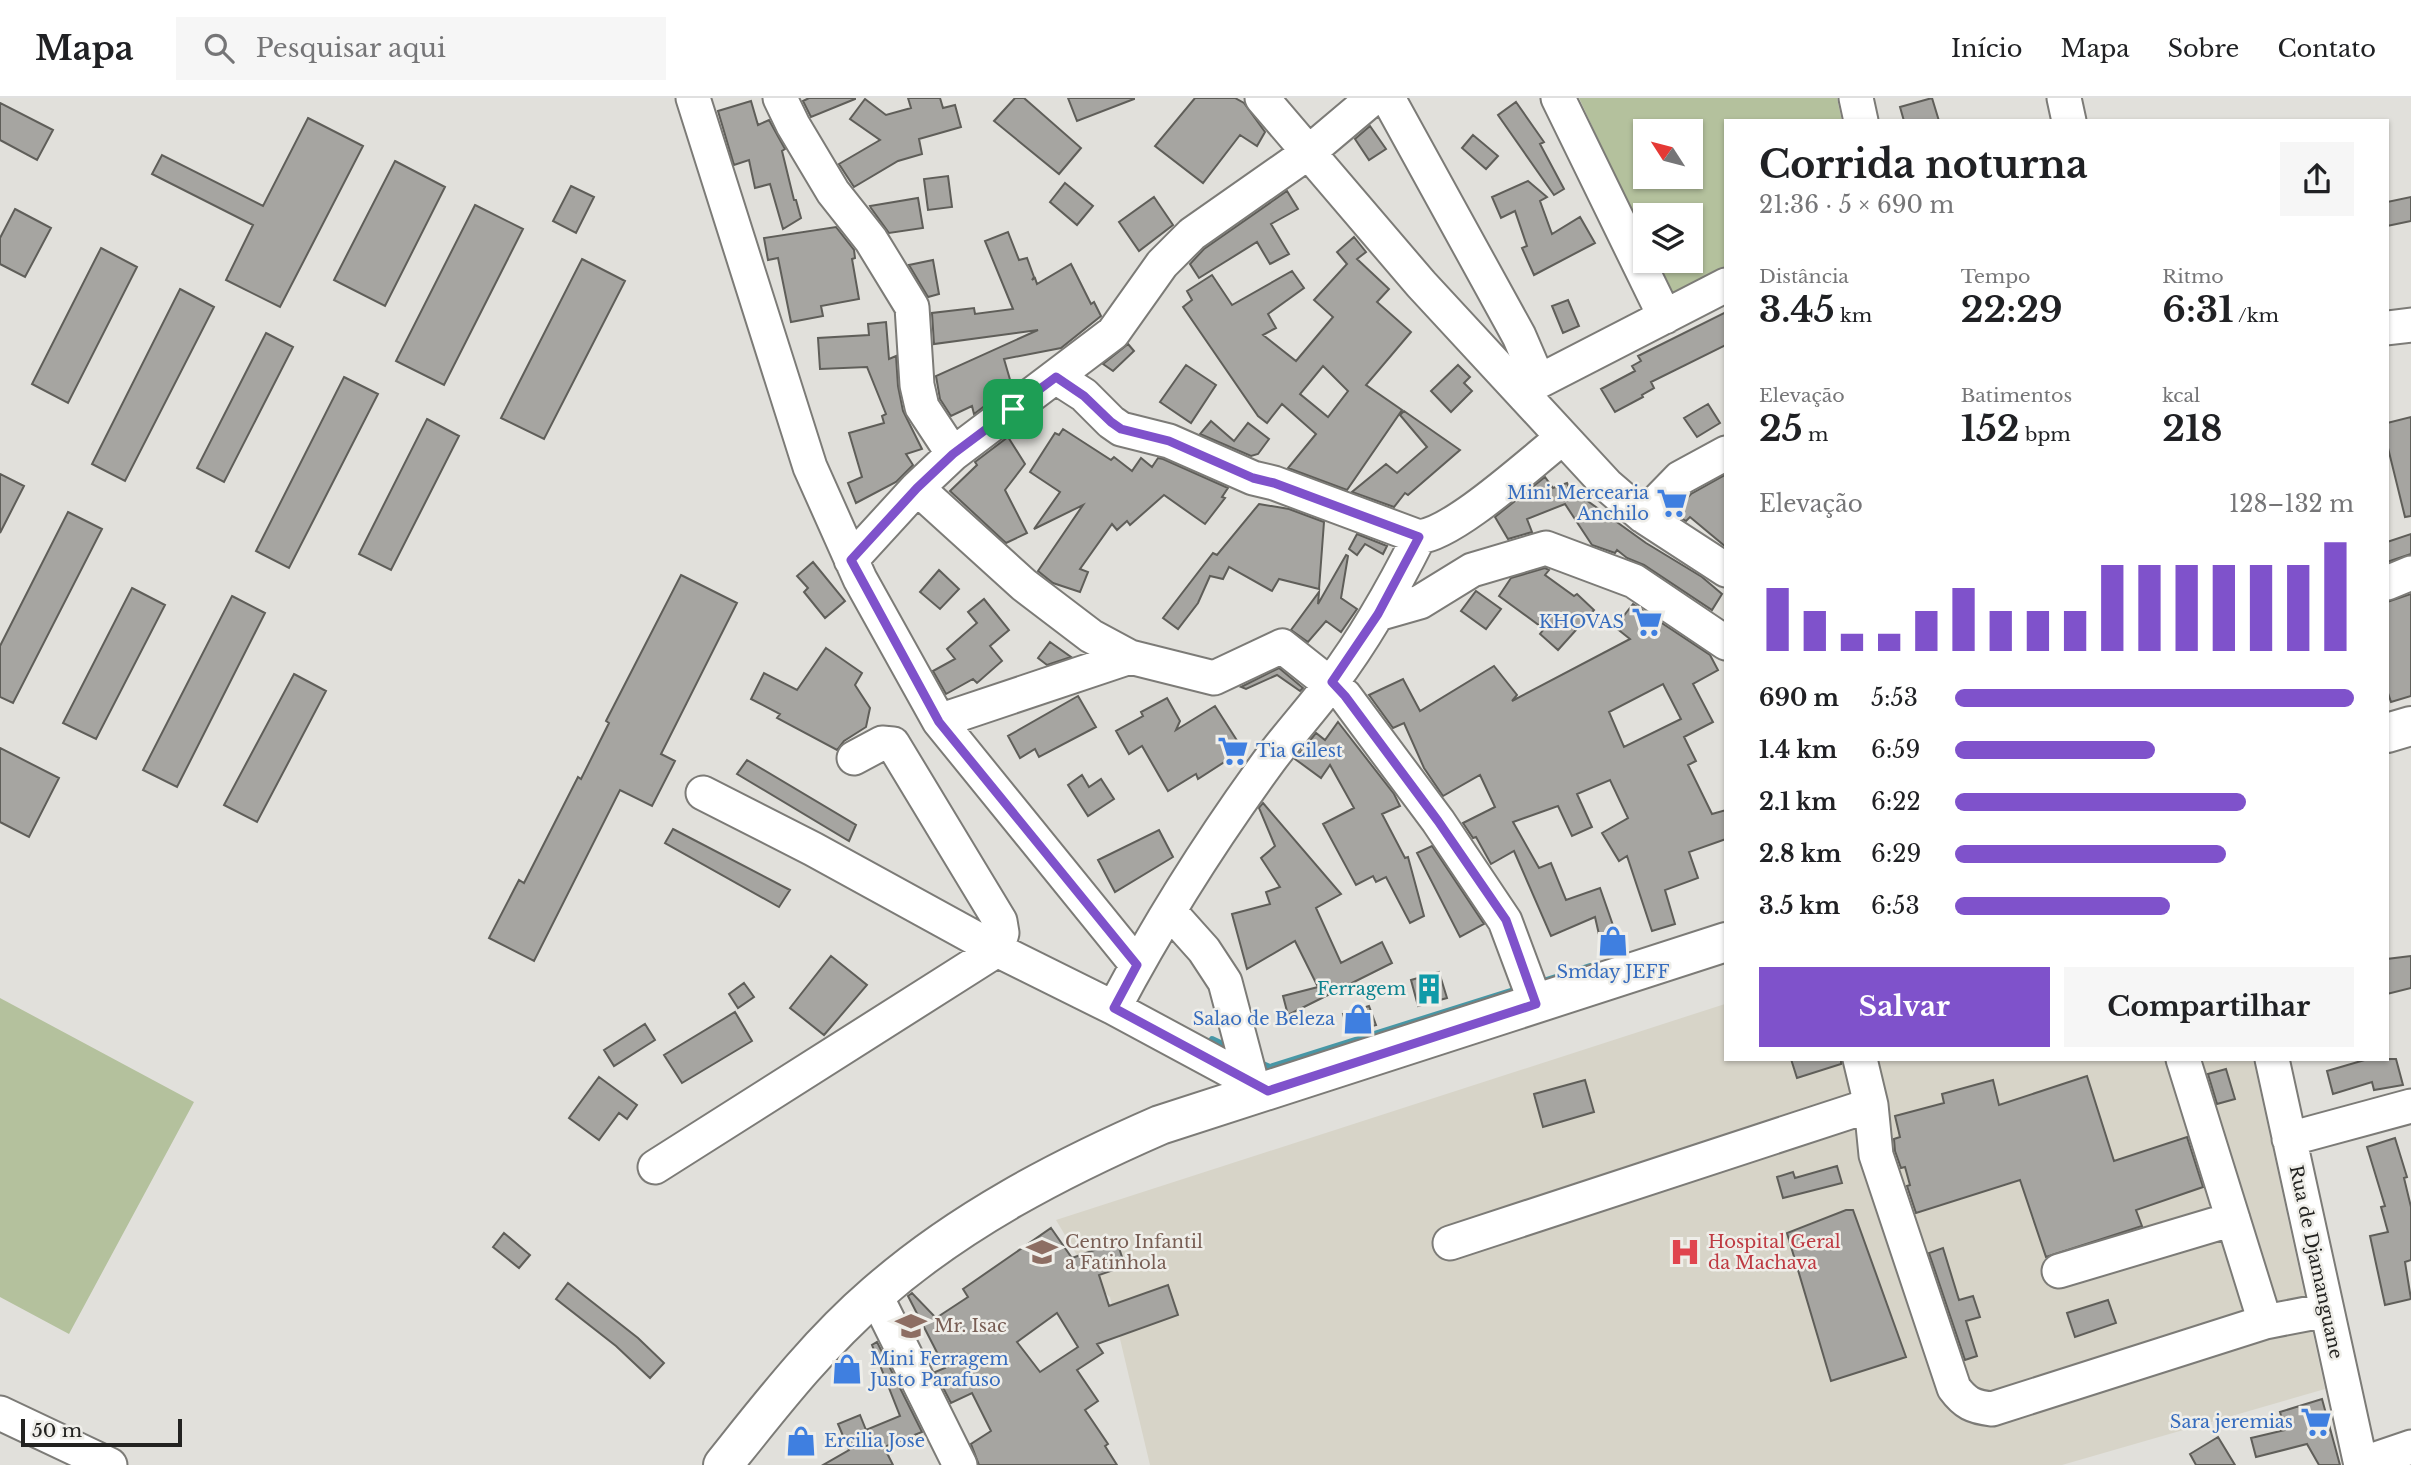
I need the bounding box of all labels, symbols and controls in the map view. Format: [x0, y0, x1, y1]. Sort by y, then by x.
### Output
search box [176, 17, 666, 80]
text: Mapa [35, 28, 134, 69]
icon: search [200, 29, 238, 67]
text: Pesquisar aqui [256, 32, 446, 64]
text: Início [1951, 34, 2023, 63]
text: Mapa [2061, 34, 2130, 63]
text: Sobre [2168, 34, 2239, 63]
text: Contato [2277, 34, 2376, 63]
north arrow [1633, 119, 1703, 189]
map controls [1633, 119, 1703, 273]
text: Corrida noturna [1759, 141, 2088, 188]
button: share [2280, 142, 2354, 216]
text: 21:36 · 5 × 690 m [1759, 191, 1954, 219]
button: layers [1633, 203, 1703, 273]
text: Distância [1759, 265, 1849, 288]
text: Tempo [1961, 265, 2030, 288]
text: Ritmo [2162, 265, 2224, 288]
text: 3.45 [1759, 288, 1834, 331]
text: 22:29 [1961, 288, 2063, 331]
text: 6:31 [2162, 288, 2233, 331]
text: km [1834, 304, 1872, 327]
text: /km [2233, 304, 2279, 327]
pin [983, 379, 1043, 439]
text: Elevação [1759, 384, 1845, 407]
text: Batimentos [1961, 384, 2072, 407]
text: kcal [2162, 384, 2200, 407]
icon: arrive [994, 390, 1032, 428]
text: 25 [1759, 407, 1803, 450]
text: 152 [1961, 407, 2020, 450]
text: 218 [2162, 407, 2223, 450]
text: m [1803, 423, 1828, 446]
text: bpm [2020, 423, 2071, 446]
place label: Mini Mercearia Anchilo [1507, 482, 1649, 525]
supermarket icon: Mini Mercearia Anchilo [1655, 486, 1689, 520]
text: Elevação [1759, 490, 1863, 518]
text: 128–132 m [2229, 490, 2354, 518]
supermarket icon: KHOVAS [1630, 605, 1664, 639]
place label: KHOVAS [1539, 611, 1624, 633]
text: 690 m [1759, 684, 1839, 712]
text: 5:53 [1871, 684, 1918, 712]
supermarket icon: Tia Cilest [1216, 734, 1250, 768]
text: 1.4 km [1759, 736, 1837, 764]
text: 6:59 [1871, 736, 1920, 764]
place label: Tia Cilest [1256, 740, 1343, 762]
text: 2.1 km [1759, 788, 1837, 816]
text: 6:22 [1871, 788, 1921, 816]
text: 2.8 km [1759, 840, 1841, 868]
text: 6:29 [1871, 840, 1921, 868]
text: 3.5 km [1759, 892, 1840, 920]
text: 6:53 [1871, 892, 1920, 920]
shop icon: Smday JEFF [1596, 924, 1630, 958]
place label: Smday JEFF [1556, 961, 1670, 983]
button: Salvar [1759, 967, 2050, 1047]
button: Compartilhar [2064, 967, 2354, 1047]
building icon: Ferragem [1412, 972, 1446, 1006]
place label: Ferragem [1317, 978, 1406, 1000]
shop icon: Salao de Beleza [1341, 1002, 1375, 1036]
place label: Salao de Beleza [1193, 1008, 1335, 1030]
street label: Rua de Djamanguane [2285, 1163, 2347, 1361]
place label: Centro Infantil a Fatinhola [1065, 1231, 1203, 1274]
place label: Hospital Geral da Machava [1708, 1231, 1841, 1274]
school or university icon: Centro Infantil a Fatinhola [1025, 1235, 1059, 1269]
hospital icon: Hospital Geral da Machava [1668, 1235, 1702, 1269]
school or university icon: Mr. Isac [894, 1309, 928, 1343]
place label: Mr. Isac [934, 1315, 1007, 1337]
place label: Mini Ferragem Justo Parafuso [868, 1348, 1009, 1391]
shop icon: Mini Ferragem Justo Parafuso [830, 1352, 864, 1386]
supermarket icon: Sara jeremias [2299, 1405, 2333, 1439]
place label: Sara jeremias [2170, 1411, 2293, 1433]
scale bar [21, 1416, 182, 1448]
text: 50 m [32, 1419, 82, 1442]
shop icon: Ercilia Jose [784, 1424, 818, 1458]
place label: Ercilia Jose [824, 1430, 925, 1452]

